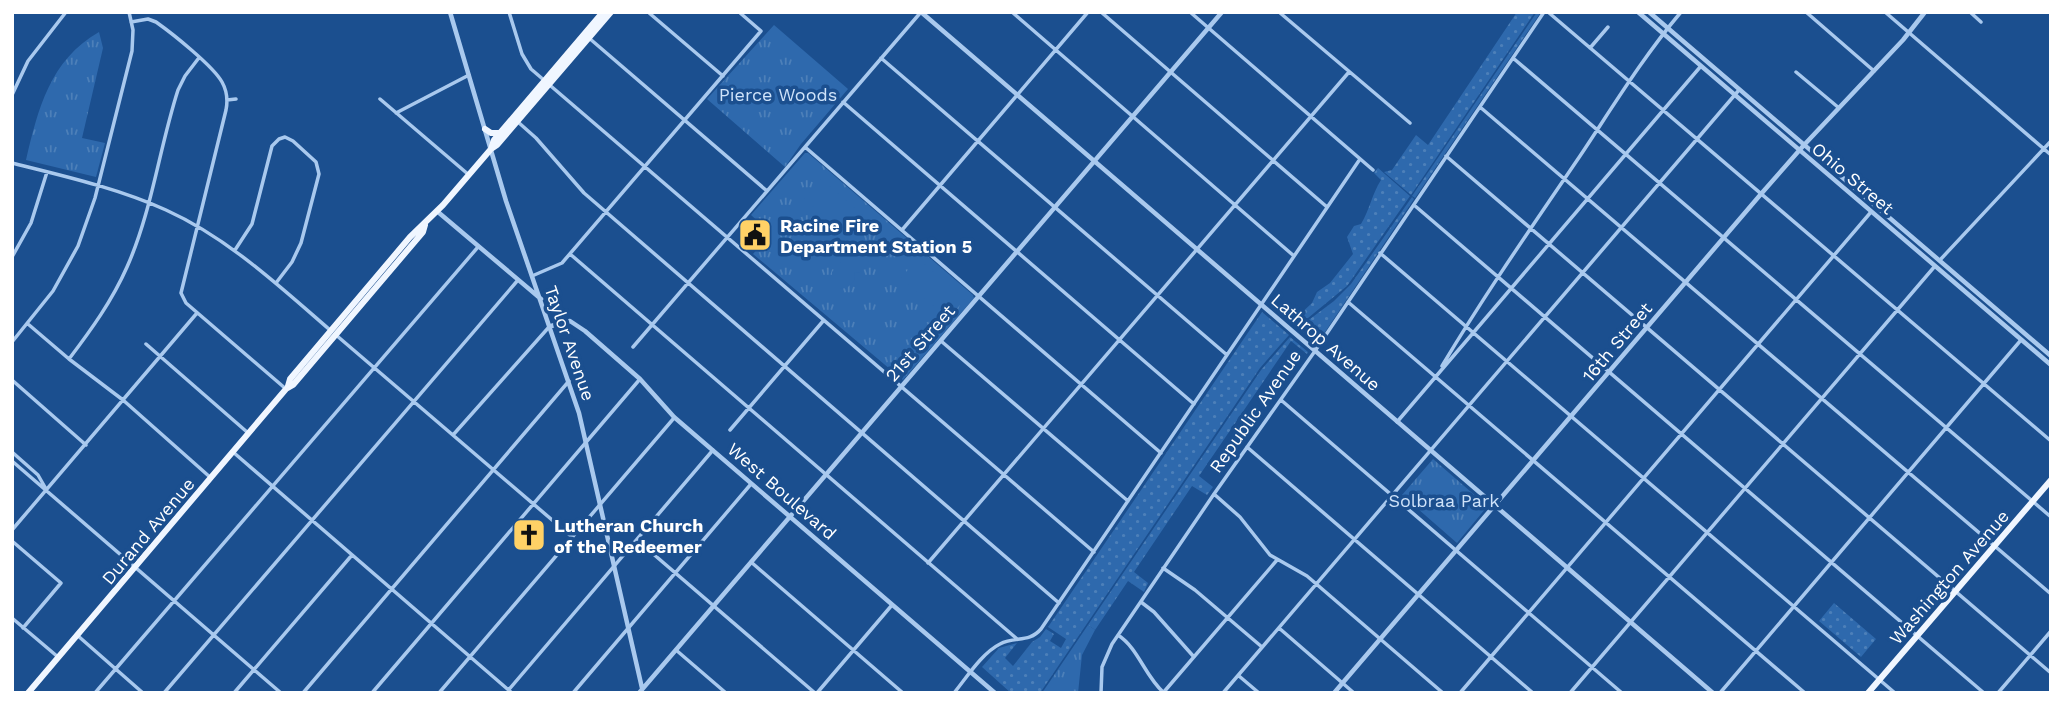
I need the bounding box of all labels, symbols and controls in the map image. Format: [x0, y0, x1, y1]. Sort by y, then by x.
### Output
park label: Pierce Woods [719, 84, 837, 105]
street label: Ohio Street [1808, 138, 1899, 219]
place label: Racine Fire Department Station 5 [780, 215, 972, 257]
public building icon: Racine Fire Department Station 5 [736, 216, 774, 254]
street label: Taylor Avenue [540, 283, 600, 403]
street label: Lathrop Avenue [1267, 289, 1385, 395]
street label: 16th Street [1578, 298, 1657, 386]
street label: 21st Street [881, 300, 959, 386]
street label: Republic Avenue [1205, 346, 1305, 476]
street label: West Boulevard [723, 438, 841, 544]
street label: Durand Avenue [97, 473, 199, 589]
park label: Solbraa Park [1388, 490, 1500, 511]
street label: Washington Avenue [1885, 505, 2013, 649]
place label: Lutheran Church of the Redeemer [554, 515, 703, 557]
church icon: Lutheran Church of the Redeemer [510, 516, 548, 554]

